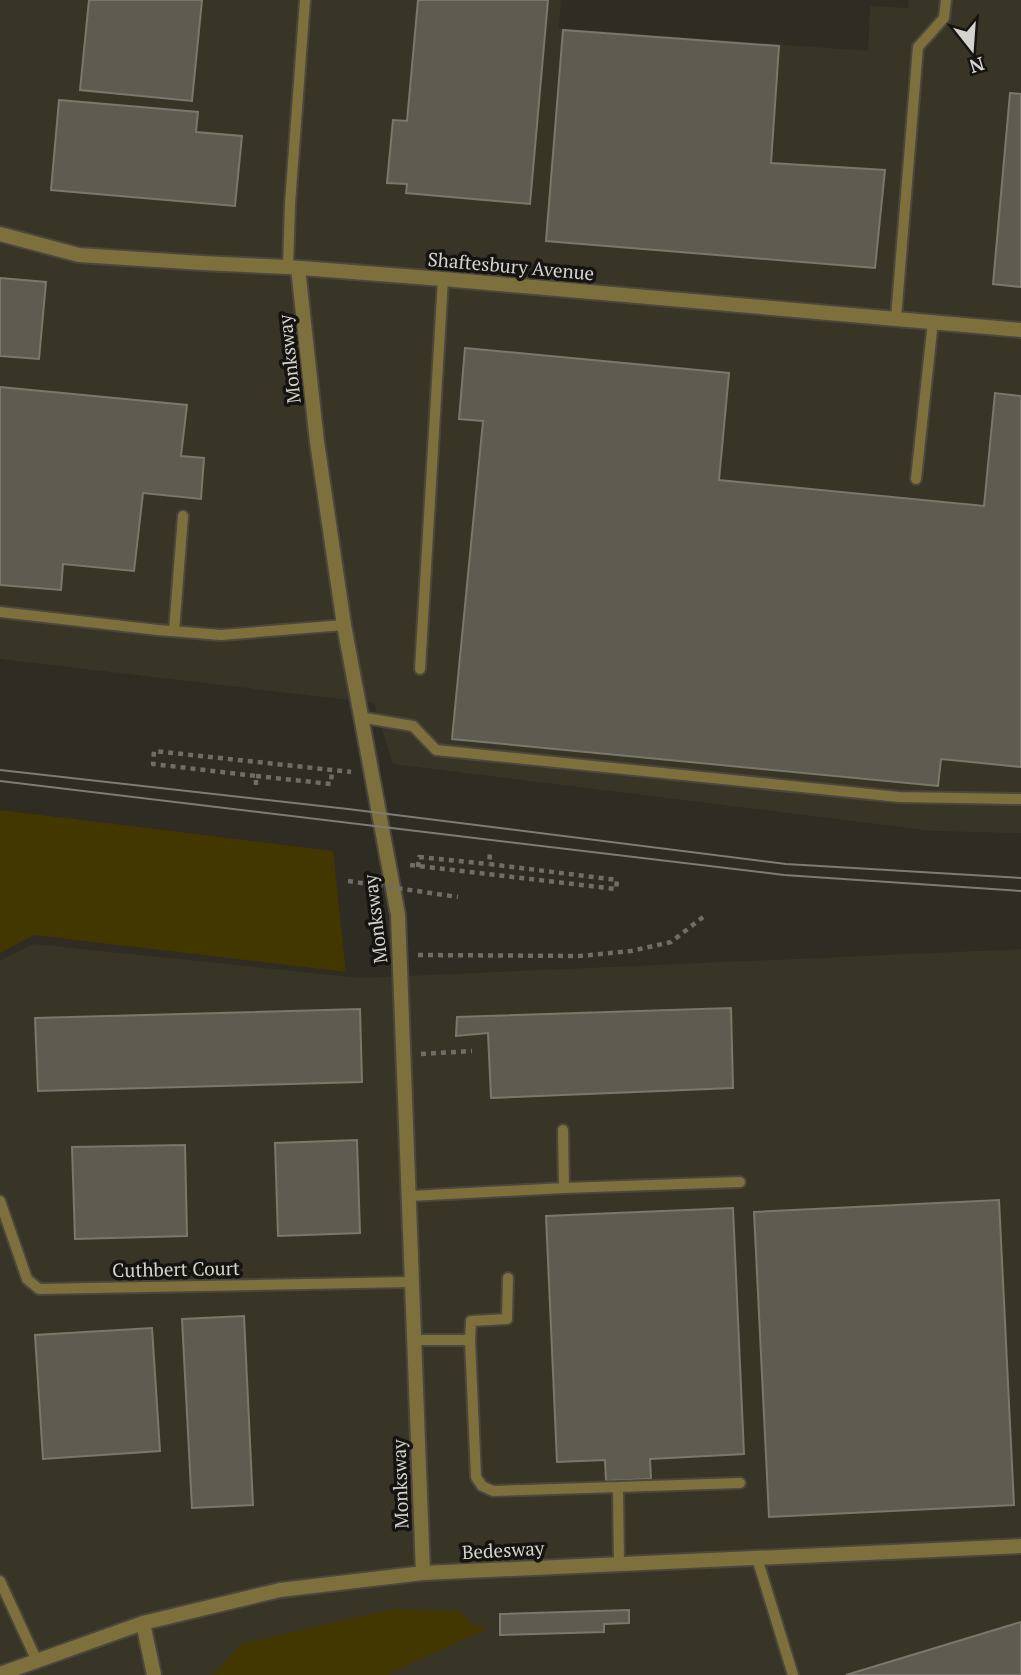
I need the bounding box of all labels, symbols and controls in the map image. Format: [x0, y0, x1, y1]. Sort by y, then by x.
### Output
north arrow [937, 14, 1007, 84]
text: N [966, 52, 988, 80]
street label: Shaftesbury Avenue [427, 246, 595, 285]
street label: Monksway [271, 313, 306, 405]
street label: Monksway [357, 873, 392, 965]
street label: Cuthbert Court [112, 1255, 240, 1282]
street label: Monksway [385, 1439, 414, 1529]
street label: Bedesway [461, 1535, 545, 1564]

